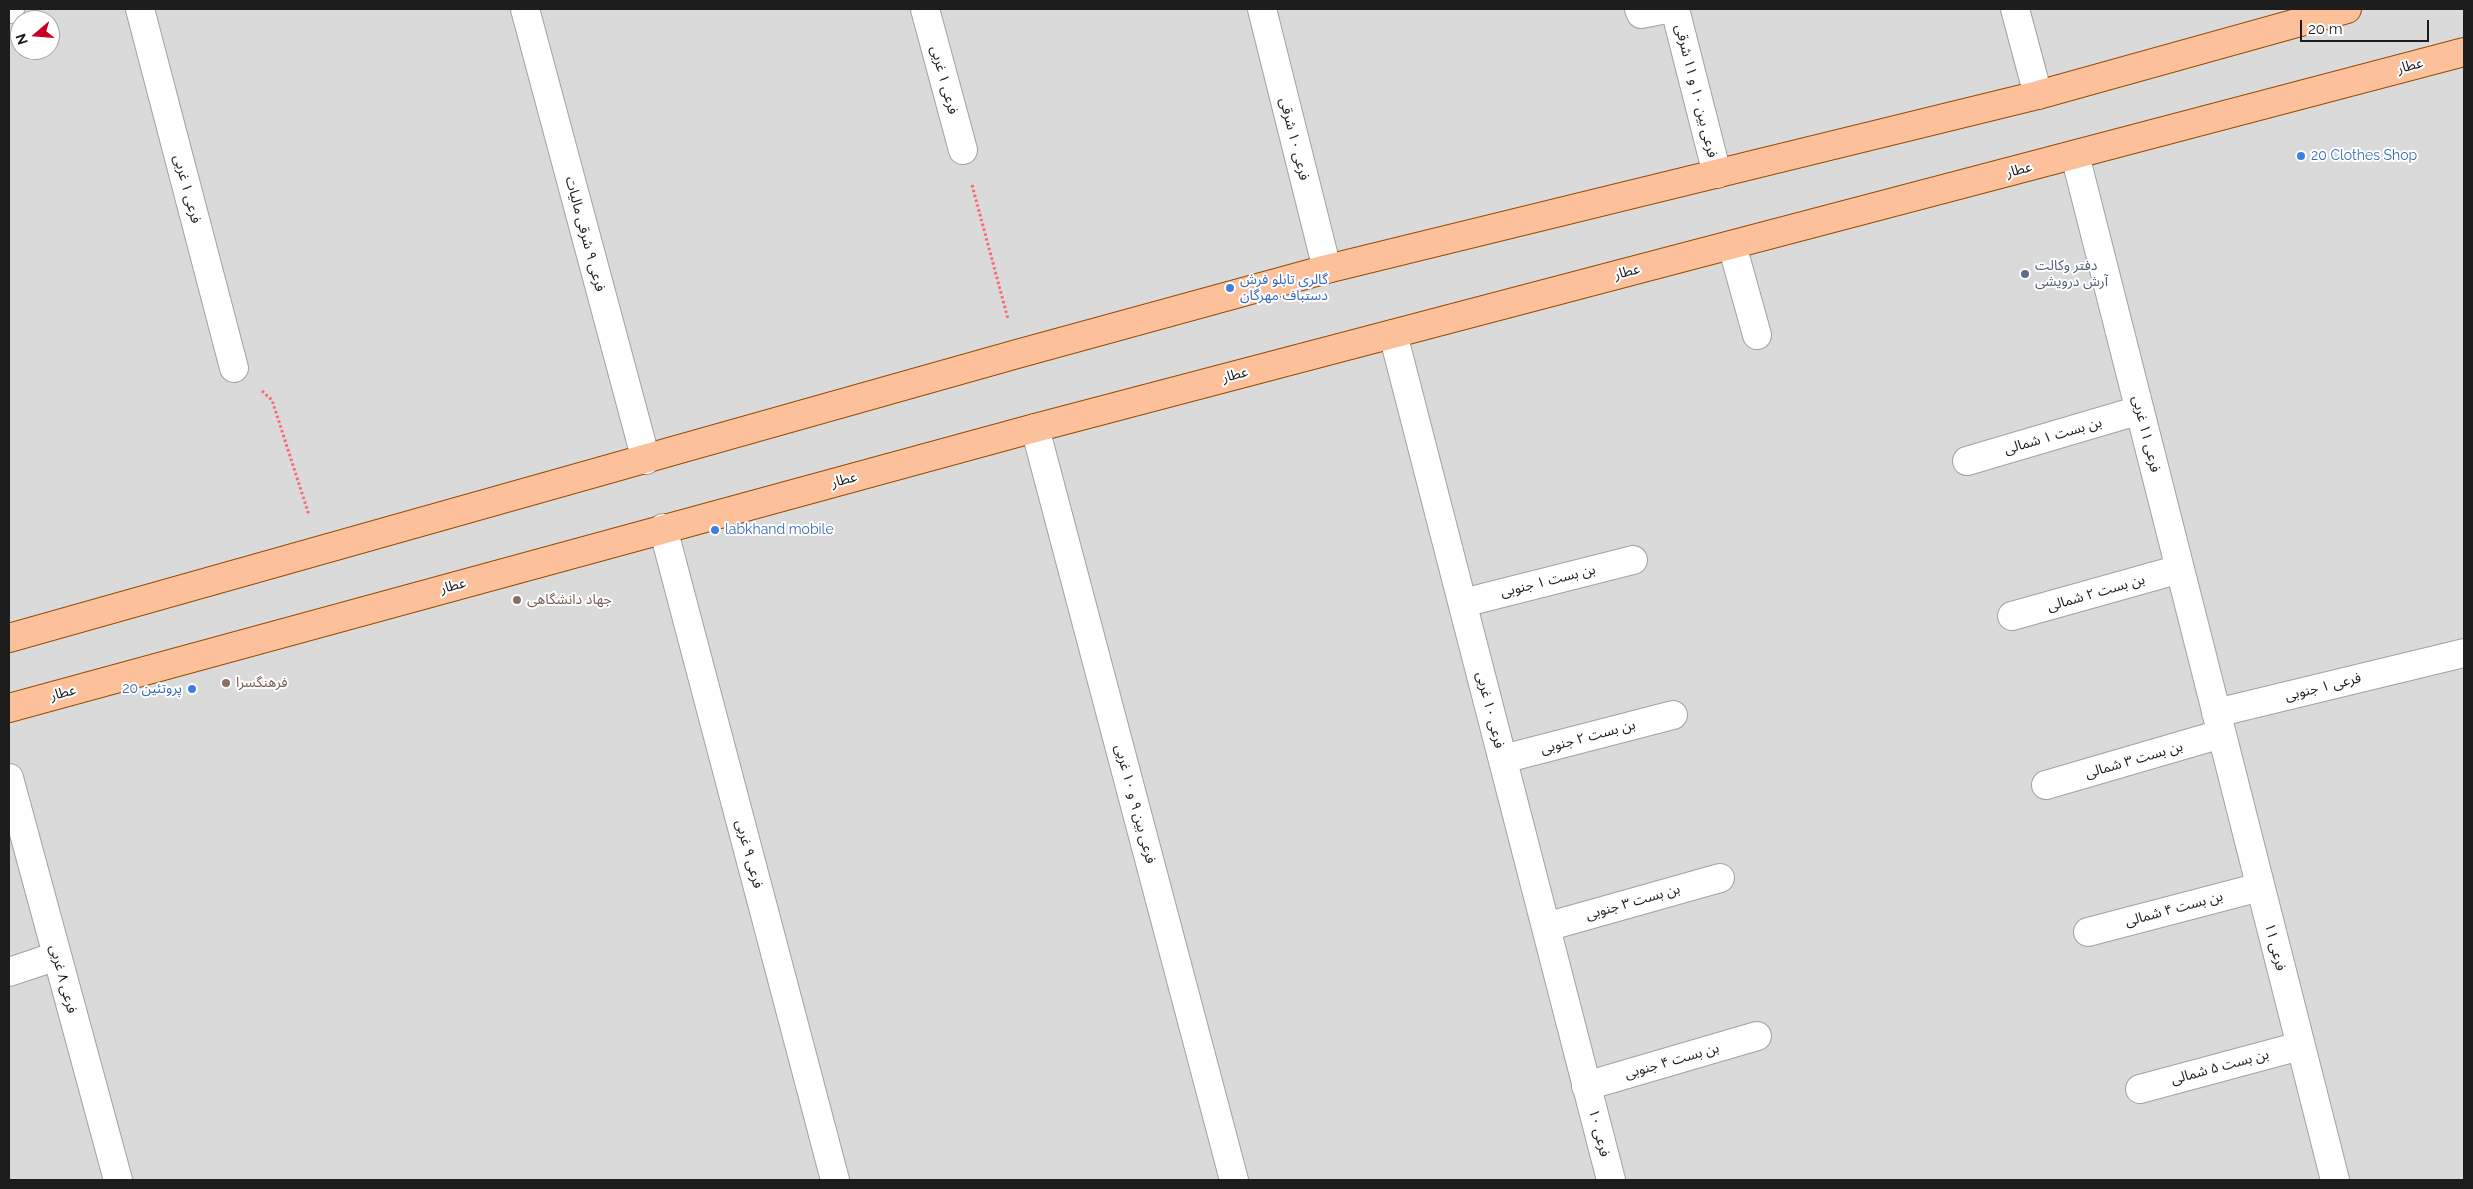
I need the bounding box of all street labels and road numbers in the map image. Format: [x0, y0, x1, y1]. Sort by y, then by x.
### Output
street label: فرعی بین ۱۰ و ۱۱ شرقی [1671, 23, 1721, 159]
street label: فرعی ۱ غربی [927, 44, 961, 116]
street label: عطار [2395, 54, 2425, 78]
street label: فرعی ۱۰ شرقی [1276, 96, 1312, 182]
street label: فرعی ۱ غربی [170, 153, 204, 225]
street label: عطار [2004, 158, 2034, 182]
street label: فرعی ۹ شرقی مالیات [562, 175, 608, 293]
street label: عطار [1612, 260, 1642, 284]
street label: عطار [1220, 363, 1250, 387]
street label: فرعی ۱۱ غربی [2128, 394, 2164, 474]
street label: بن بست ۱ شمالی [2002, 414, 2104, 458]
street label: عطار [829, 468, 859, 492]
street label: بن بست ۱ جنوبی [1499, 561, 1597, 601]
street label: بن بست ۲ شمالی [2045, 571, 2147, 615]
street label: عطار [438, 574, 468, 598]
street label: فرعی ۱ جنوبی [2283, 669, 2363, 705]
street label: فرعی ۱۰ غربی [1472, 670, 1508, 750]
street label: عطار [48, 681, 78, 705]
street label: بن بست ۲ جنوبی [1539, 716, 1637, 758]
street label: بن بست ۳ شمالی [2083, 738, 2185, 782]
street label: فرعی بین ۹ و ۱۰ غربی [1111, 743, 1159, 865]
street label: فرعی ۹ غربی [732, 818, 766, 890]
street label: بن بست ۳ جنوبی [1584, 881, 1682, 923]
street label: بن بست ۴ شمالی [2123, 888, 2225, 930]
street label: فرعی ۱۱ [2261, 921, 2289, 973]
street label: فرعی ۸ غربی [46, 943, 80, 1015]
street label: بن بست ۴ جنوبی [1623, 1040, 1721, 1082]
street label: بن بست ۵ شمالی [2169, 1046, 2271, 1088]
street label: فرعی ۱۰ [1585, 1107, 1613, 1159]

